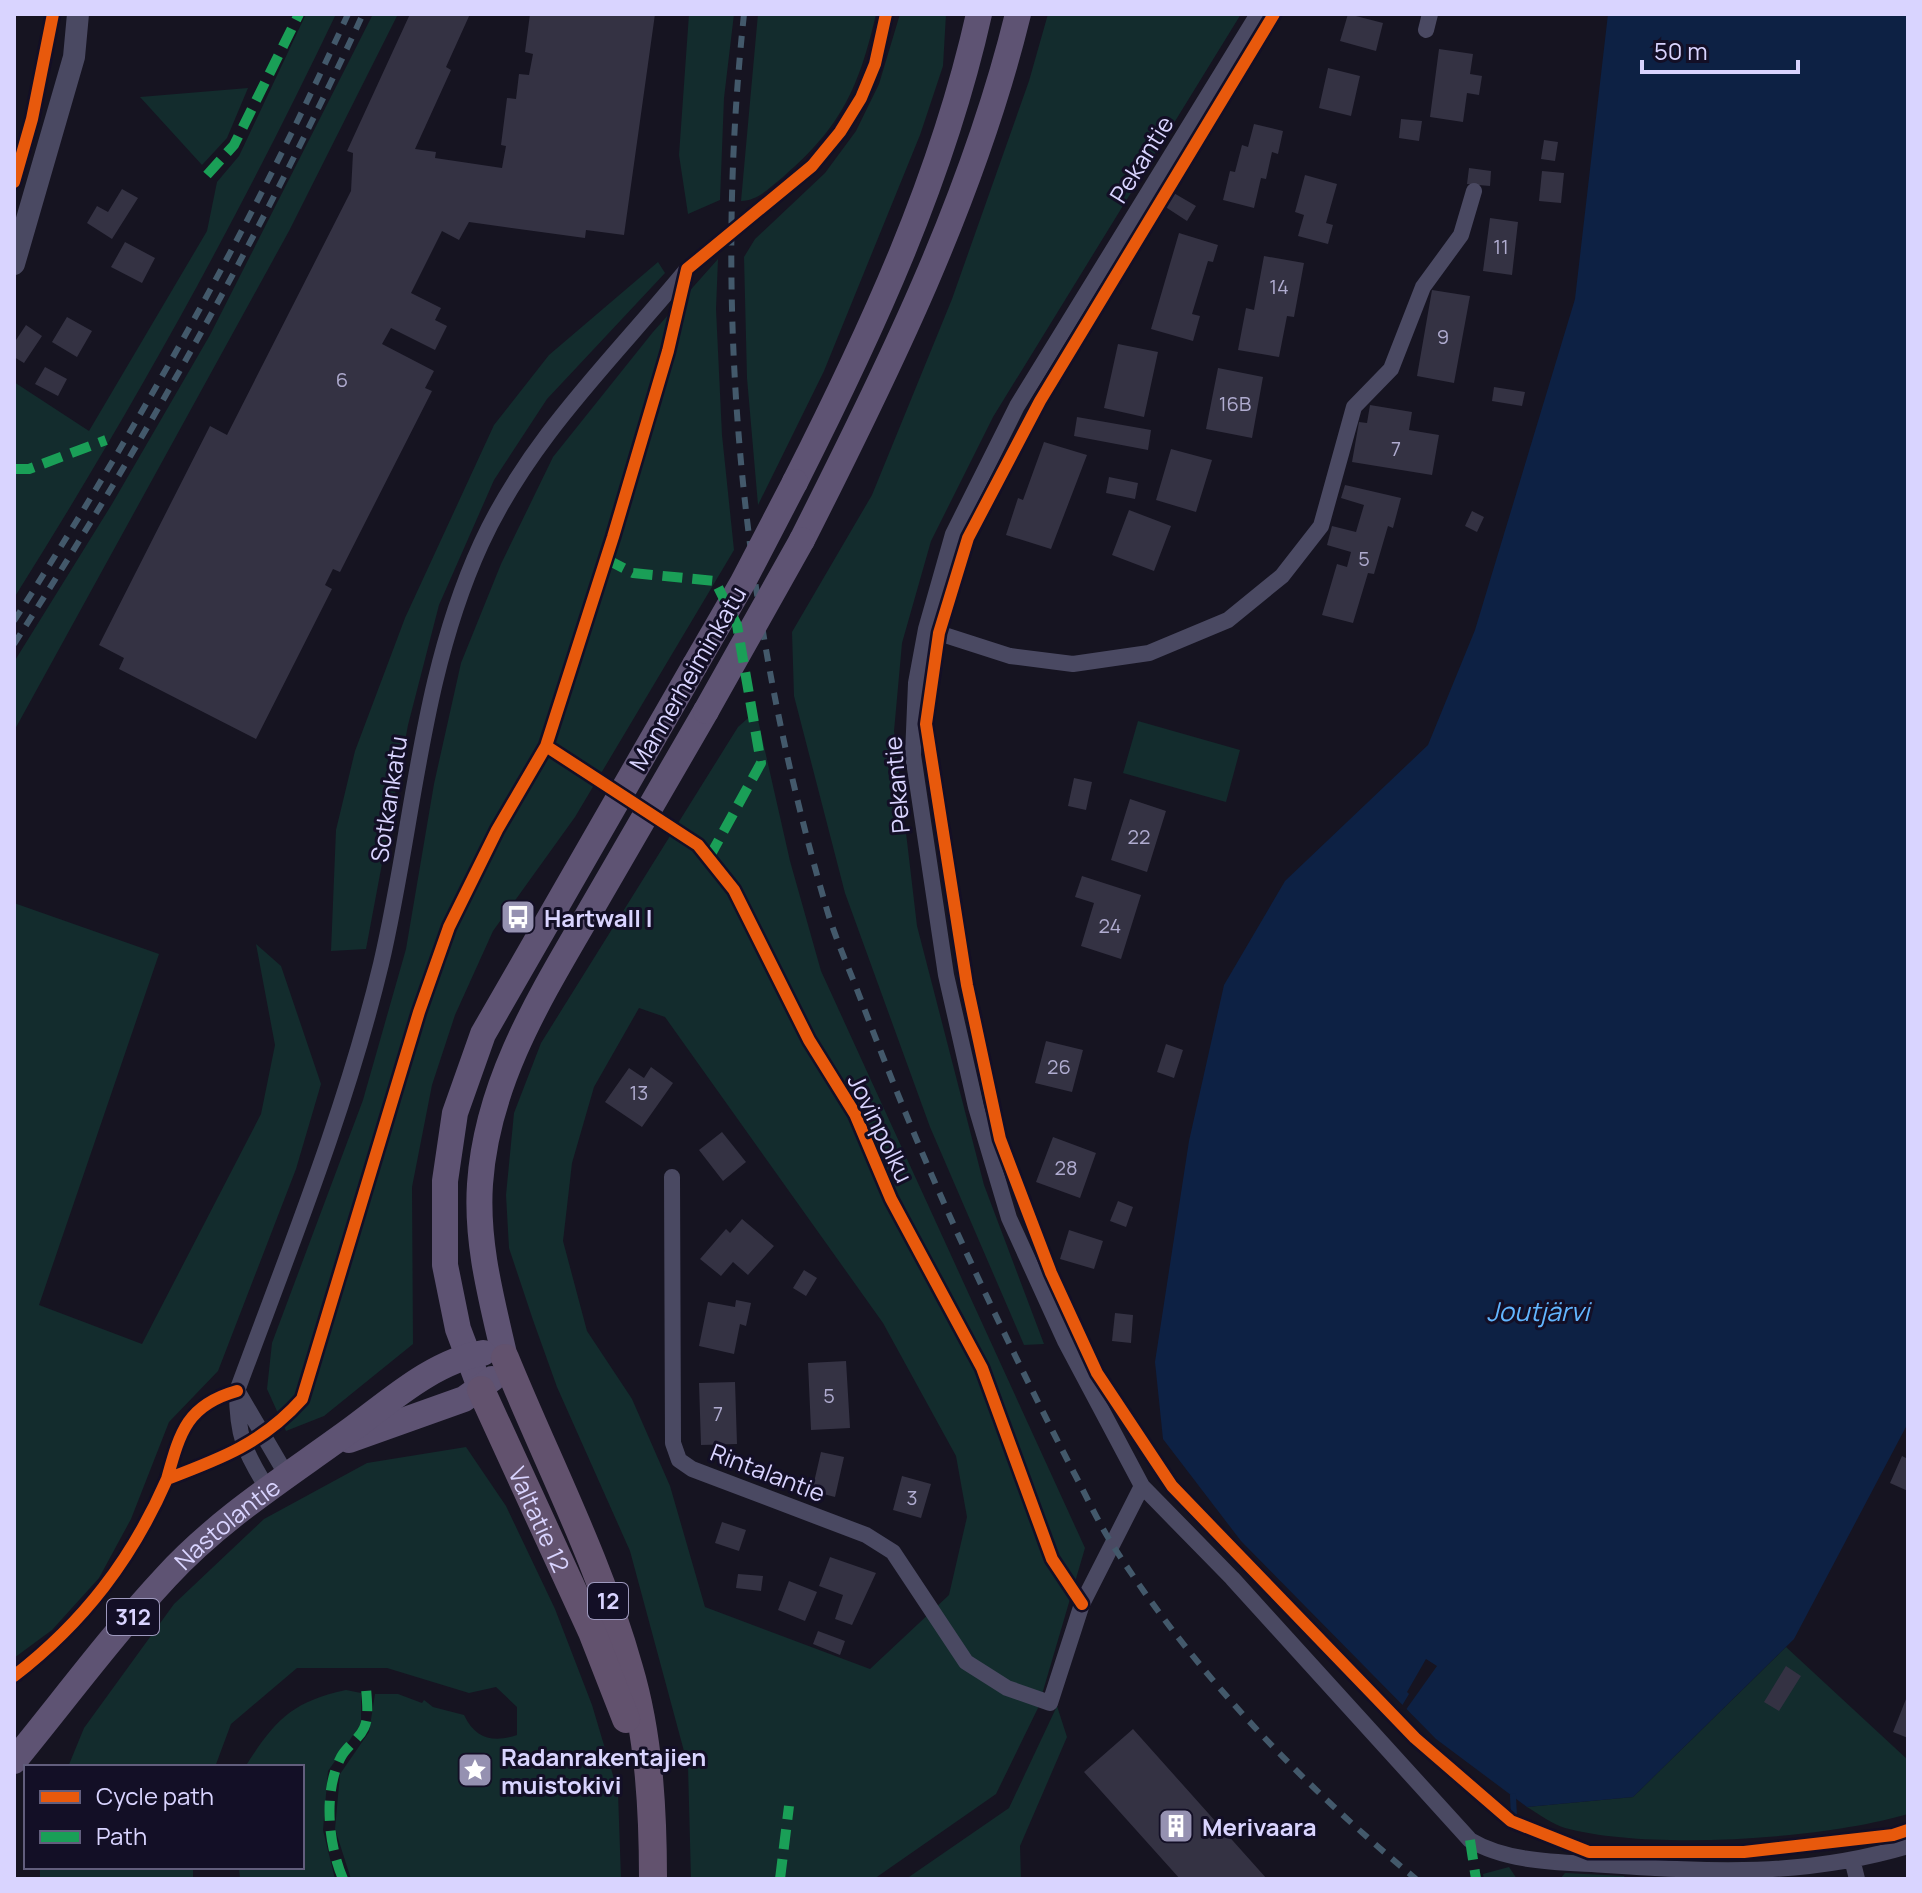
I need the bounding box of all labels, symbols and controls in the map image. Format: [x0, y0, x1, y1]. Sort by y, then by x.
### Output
scale bar [1642, 24, 1798, 74]
text: 50 m [1654, 34, 1708, 67]
street label: Pekantie [1101, 109, 1181, 209]
house number: 11 [1493, 233, 1509, 260]
house number: 14 [1269, 273, 1289, 300]
house number: 9 [1437, 323, 1449, 350]
house number: 6 [336, 366, 348, 393]
house number: 16B [1219, 390, 1251, 417]
house number: 7 [1391, 435, 1401, 462]
house number: 5 [1358, 545, 1370, 572]
street label: Mannerheiminkatu [621, 580, 753, 776]
street label: Sotkankatu [362, 734, 414, 864]
street label: Pekantie [875, 735, 917, 835]
house number: 22 [1128, 823, 1150, 850]
bus stop icon: Hartwall I [499, 898, 537, 936]
place label: Hartwall I [544, 901, 652, 934]
house number: 24 [1099, 912, 1121, 939]
house number: 26 [1047, 1053, 1071, 1080]
street label: Jovinpolku [841, 1068, 921, 1188]
house number: 13 [630, 1079, 648, 1106]
house number: 28 [1054, 1154, 1078, 1181]
water label: Joutjärvi [1487, 1293, 1592, 1329]
house number: 5 [823, 1382, 835, 1409]
house number: 7 [713, 1400, 723, 1427]
street label: Rintalantie [706, 1435, 830, 1509]
street label: Valtatie 12 [502, 1461, 579, 1577]
street label: Nastolantie [166, 1470, 286, 1576]
house number: 3 [906, 1484, 918, 1511]
road number: 12 [588, 1583, 628, 1619]
road number: 312 [107, 1599, 159, 1635]
place label: Radanrakentajien muistokivi [501, 1740, 706, 1801]
place icon: Radanrakentajien muistokivi [456, 1751, 494, 1789]
legend [24, 1765, 304, 1869]
text: Cycle path [96, 1779, 214, 1812]
building icon: Merivaara [1157, 1807, 1195, 1845]
place label: Merivaara [1202, 1810, 1317, 1843]
text: Path [96, 1819, 147, 1852]

